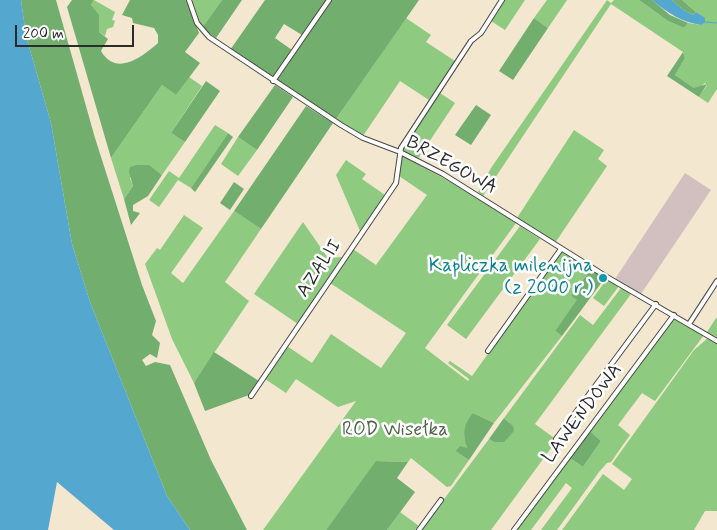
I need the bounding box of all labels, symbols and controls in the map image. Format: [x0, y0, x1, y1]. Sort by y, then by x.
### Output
scale bar [18, 15, 136, 47]
text: 200 m [23, 24, 64, 44]
street label: BRZEGOWA [401, 132, 501, 200]
street label: AZALII [293, 236, 347, 302]
place label: Kapliczka milenijna (z 2000 r.) [429, 256, 593, 300]
marker: Kapliczka milenijna (z 2000 r.) [597, 272, 609, 284]
street label: LAWENDOWA [538, 360, 628, 468]
park label: ROD Wisełka [342, 420, 448, 442]

